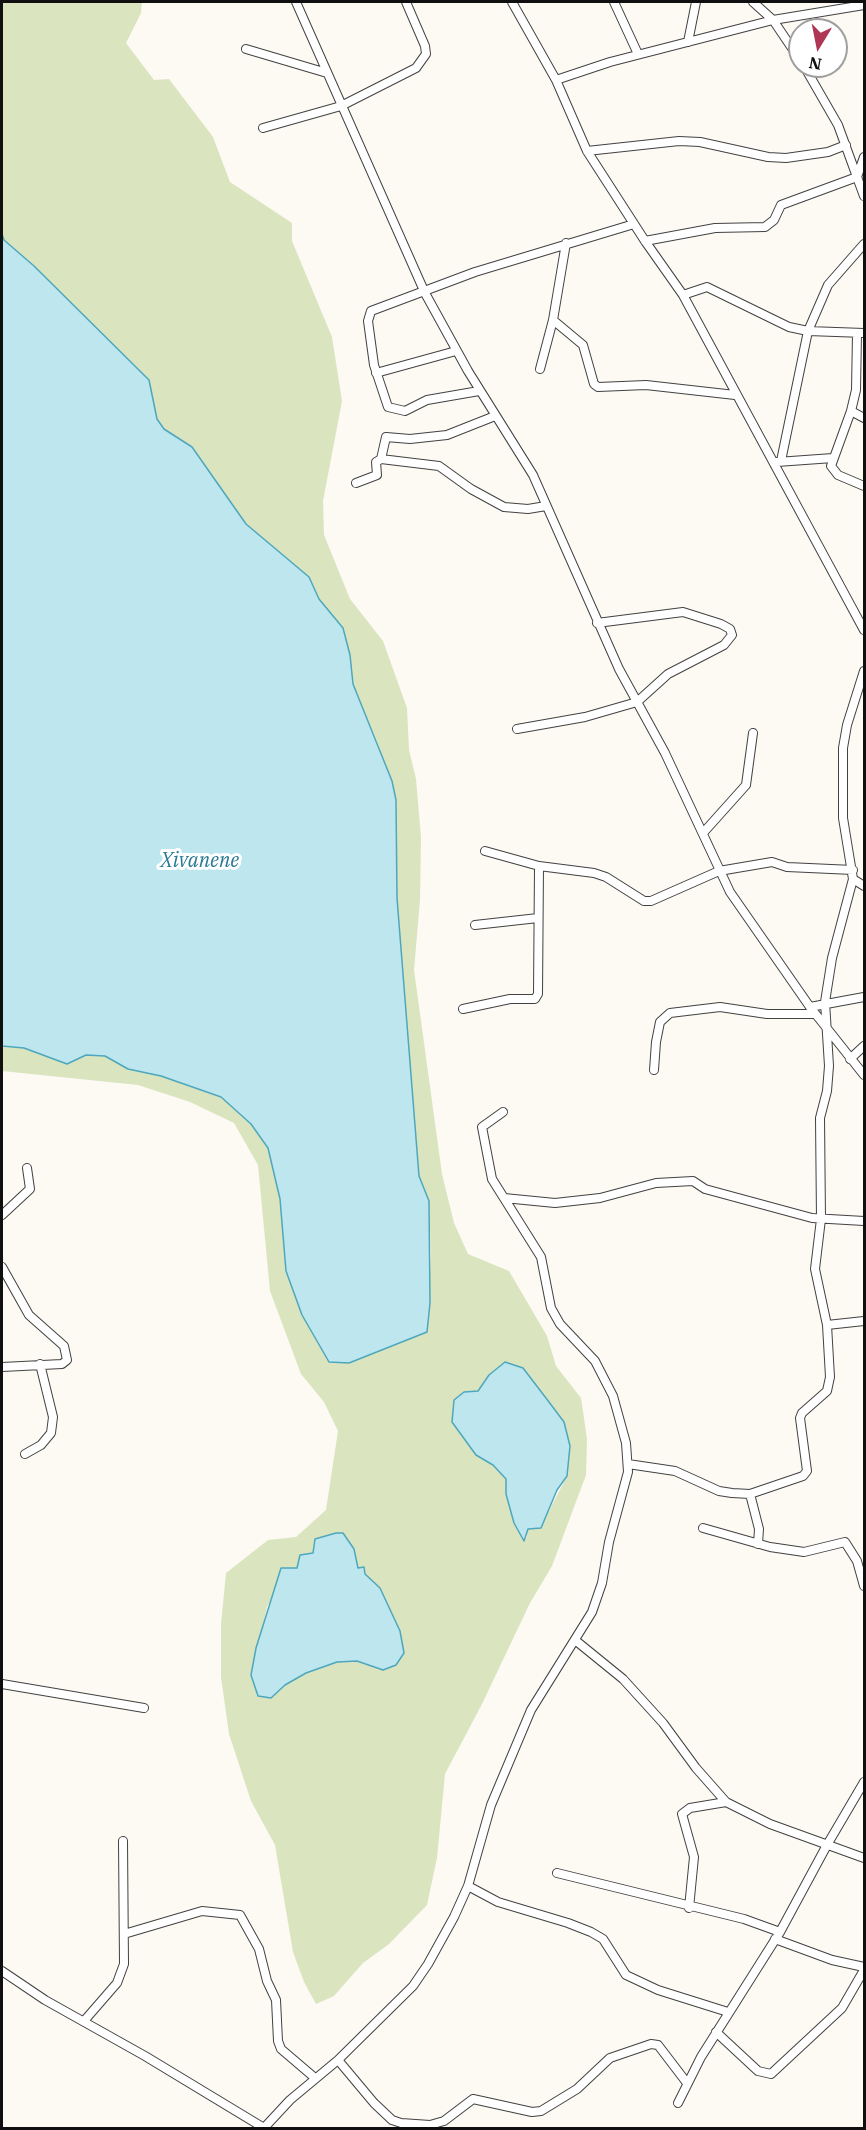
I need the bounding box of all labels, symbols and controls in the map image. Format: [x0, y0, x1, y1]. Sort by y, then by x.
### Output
north arrow [788, 18, 848, 78]
text: N [807, 53, 823, 75]
water label: Xivanene [161, 849, 239, 873]

